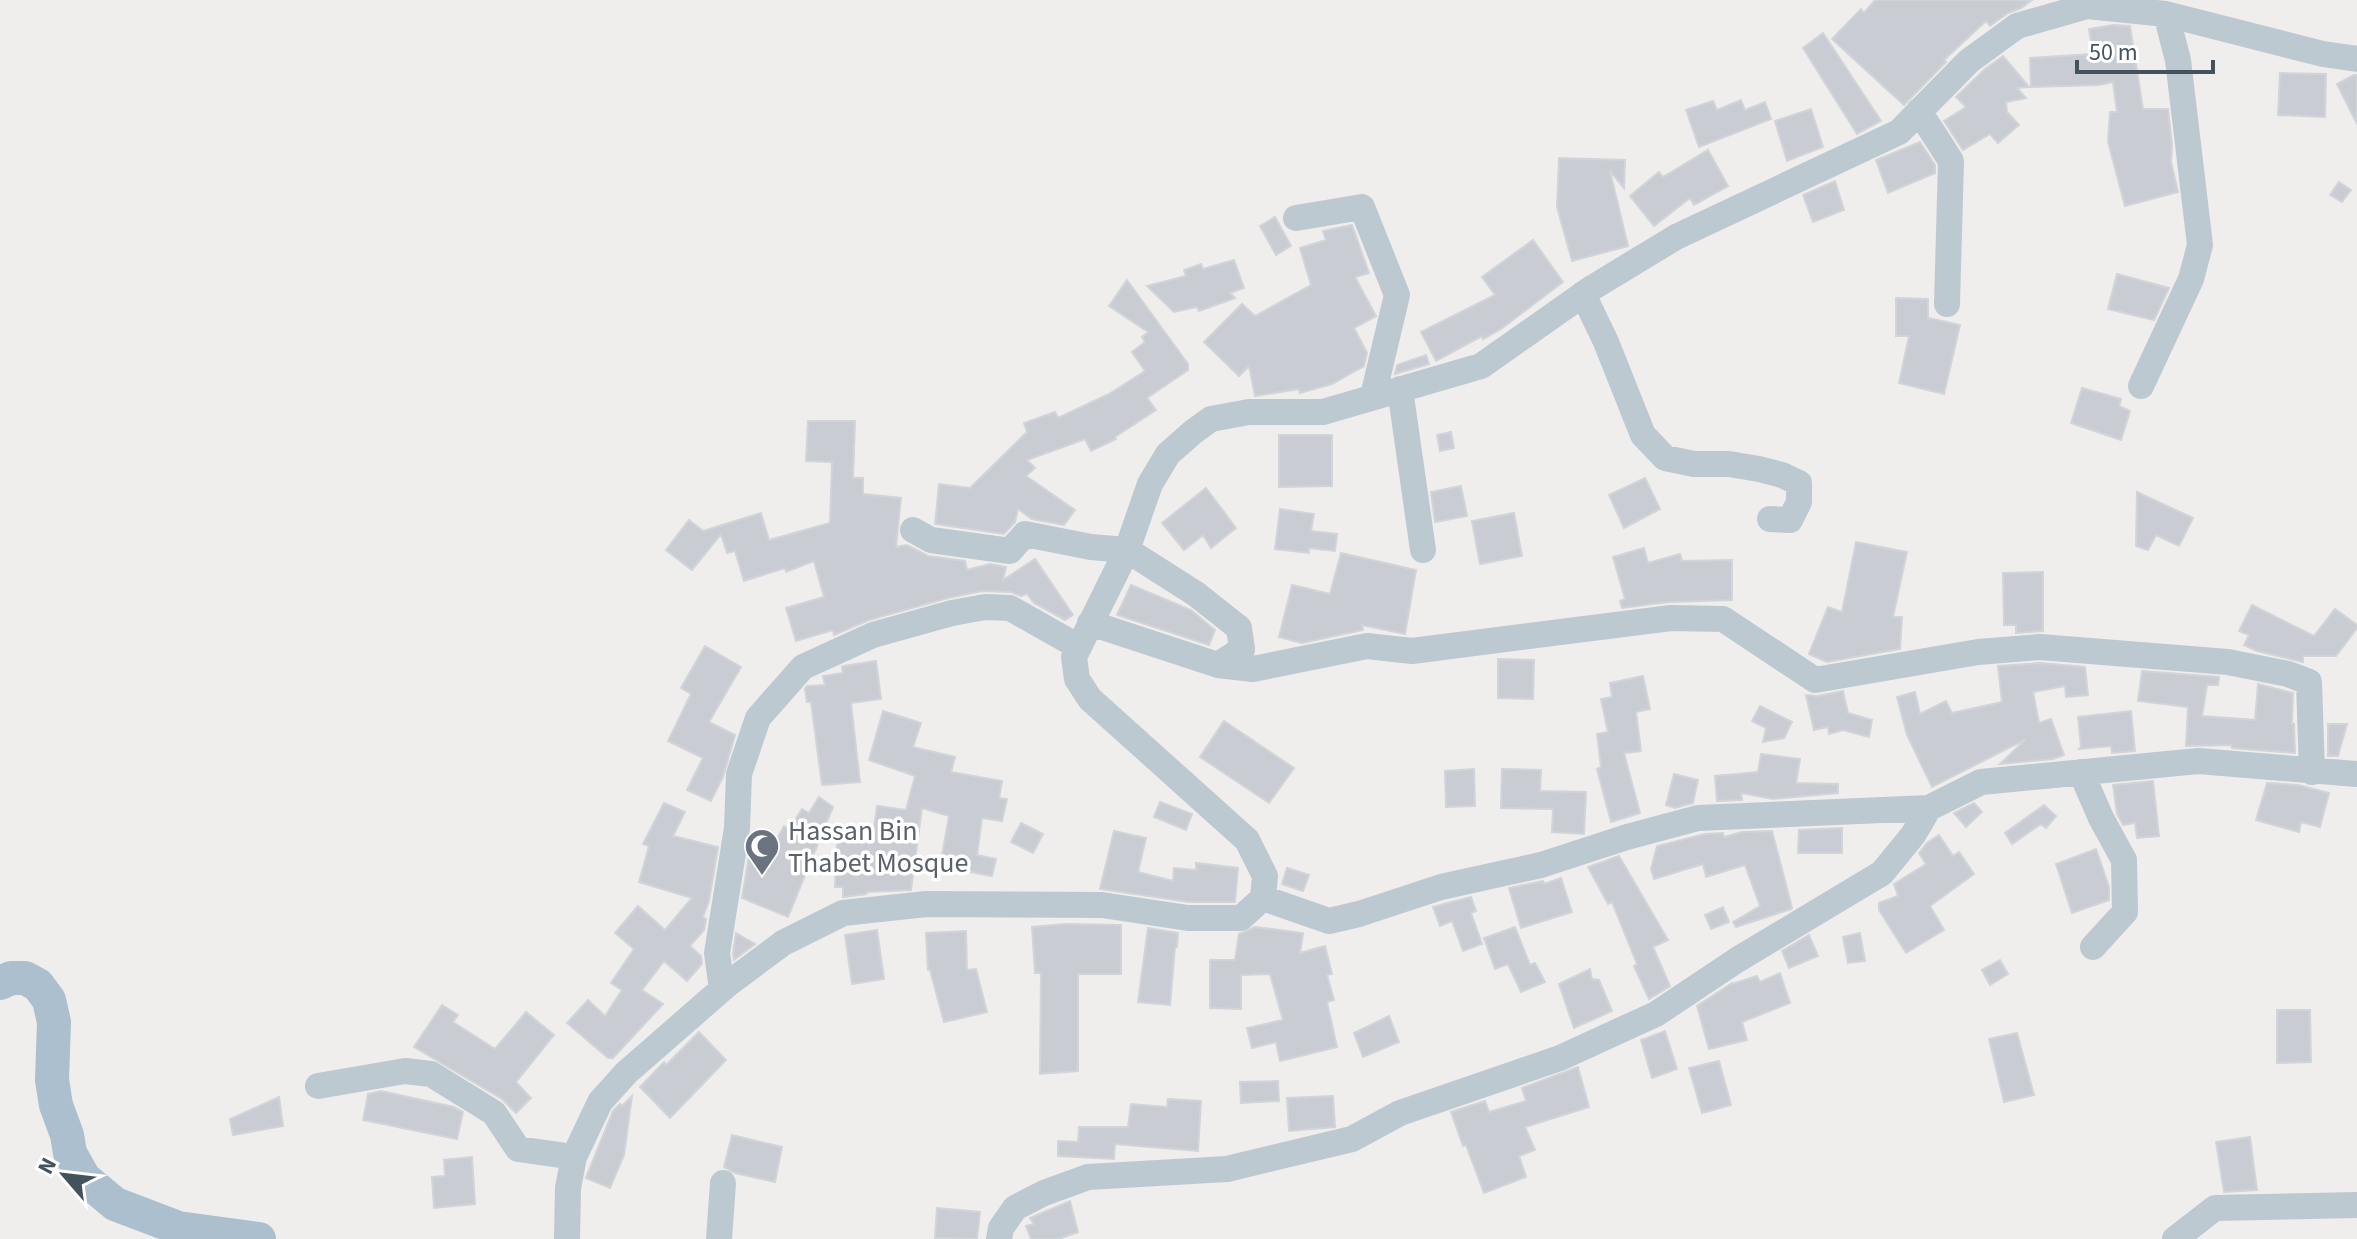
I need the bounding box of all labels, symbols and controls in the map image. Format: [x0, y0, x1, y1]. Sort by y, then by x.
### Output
scale bar [2077, 24, 2213, 74]
text: 50 m [2089, 35, 2138, 70]
place label: Hassan Bin Thabet Mosque [788, 811, 968, 883]
mosque icon: Hassan Bin Thabet Mosque [743, 827, 781, 877]
north arrow [24, 1135, 104, 1215]
text: N [30, 1152, 65, 1180]

